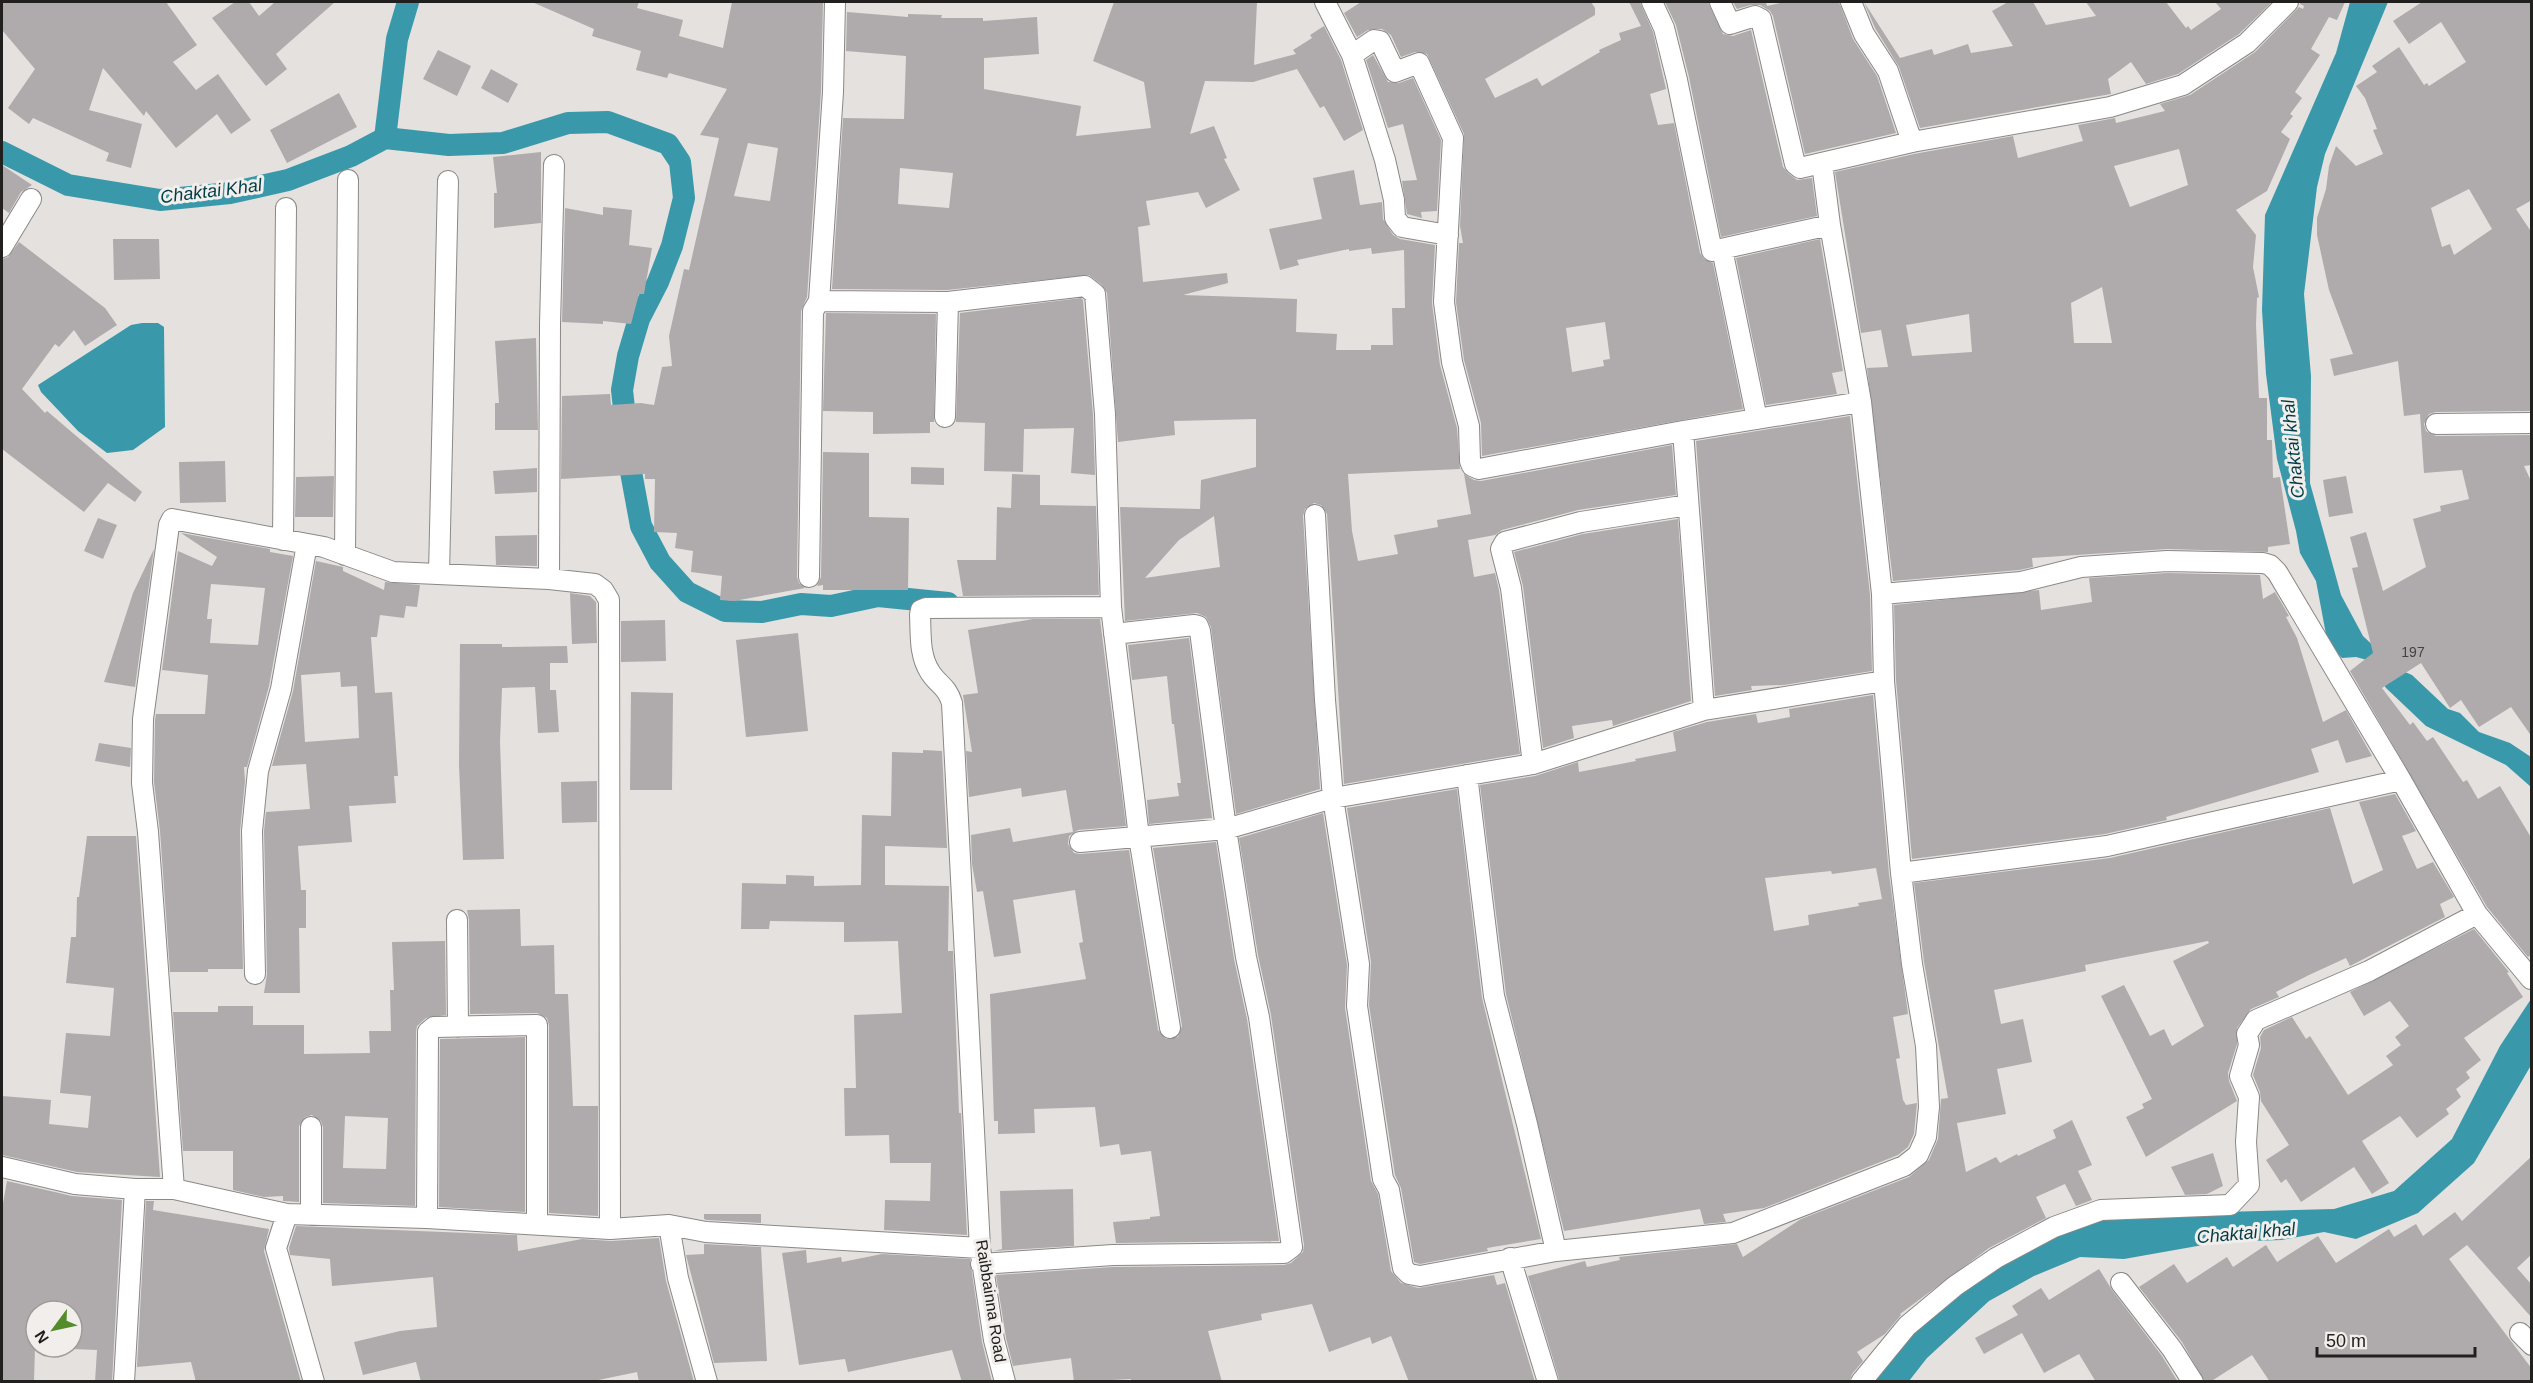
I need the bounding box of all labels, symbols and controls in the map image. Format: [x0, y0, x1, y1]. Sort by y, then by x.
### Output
water label: Chaktai Khal [159, 175, 264, 207]
water label: Chaktai khal [2278, 398, 2308, 499]
house number: 197 [2401, 644, 2425, 660]
water label: Chaktai khal [2196, 1219, 2297, 1247]
street label: Raibbainna Road [973, 1239, 1009, 1363]
north arrow [24, 1299, 84, 1359]
scale bar [2317, 1320, 2474, 1358]
text: N [32, 1327, 52, 1346]
text: 50 m [2326, 1331, 2366, 1351]

